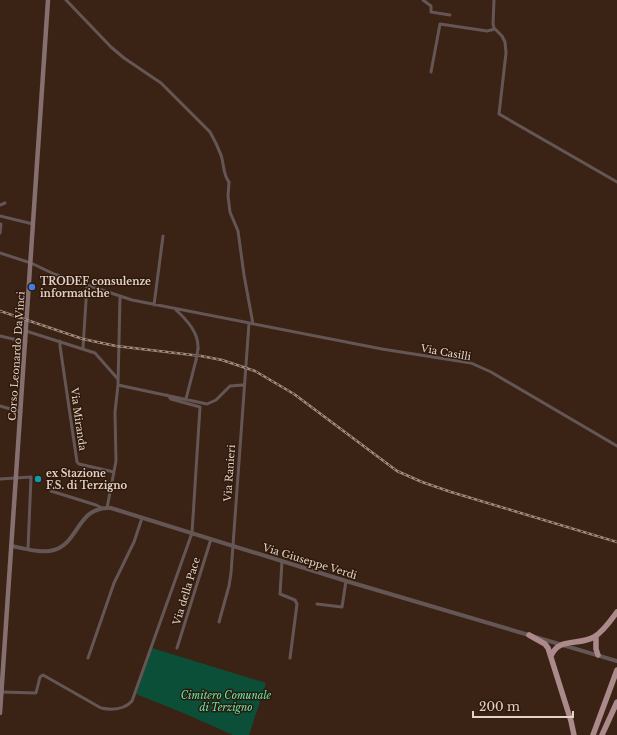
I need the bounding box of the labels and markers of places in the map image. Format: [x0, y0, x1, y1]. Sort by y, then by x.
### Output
place label: TRODEF consulenze informatiche [40, 275, 151, 300]
marker: TRODEF consulenze informatiche [27, 282, 37, 292]
place label: ex Stazione F.S. di Terzigno [46, 467, 128, 492]
marker: ex Stazione F.S. di Terzigno [33, 474, 43, 484]

